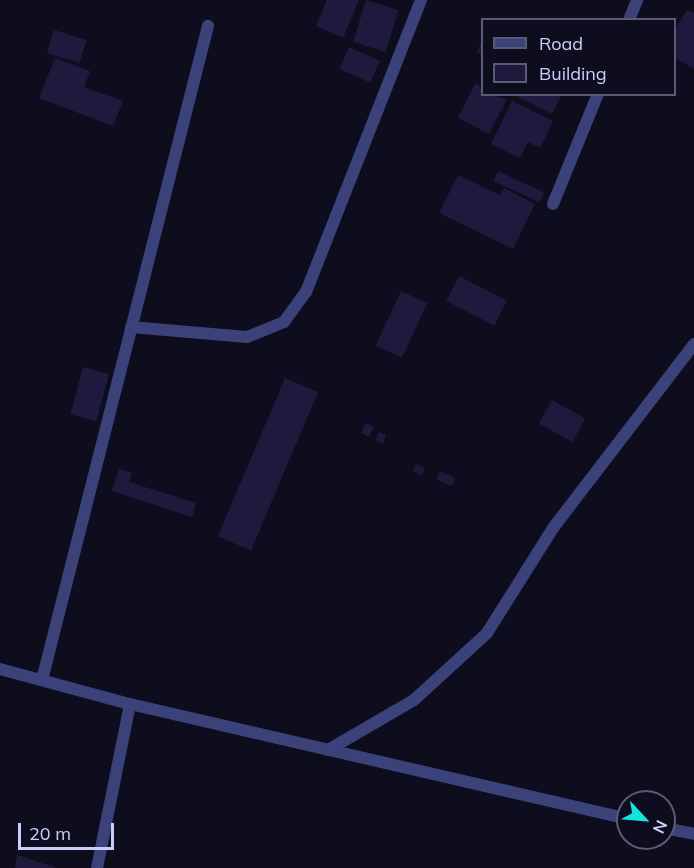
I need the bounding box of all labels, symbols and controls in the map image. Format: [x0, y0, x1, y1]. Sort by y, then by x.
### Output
legend [481, 18, 676, 96]
text: Road [539, 32, 583, 55]
text: Building [539, 62, 607, 85]
north arrow [616, 790, 676, 850]
scale bar [21, 811, 117, 849]
text: N [649, 817, 672, 837]
text: 20 m [29, 822, 71, 845]

